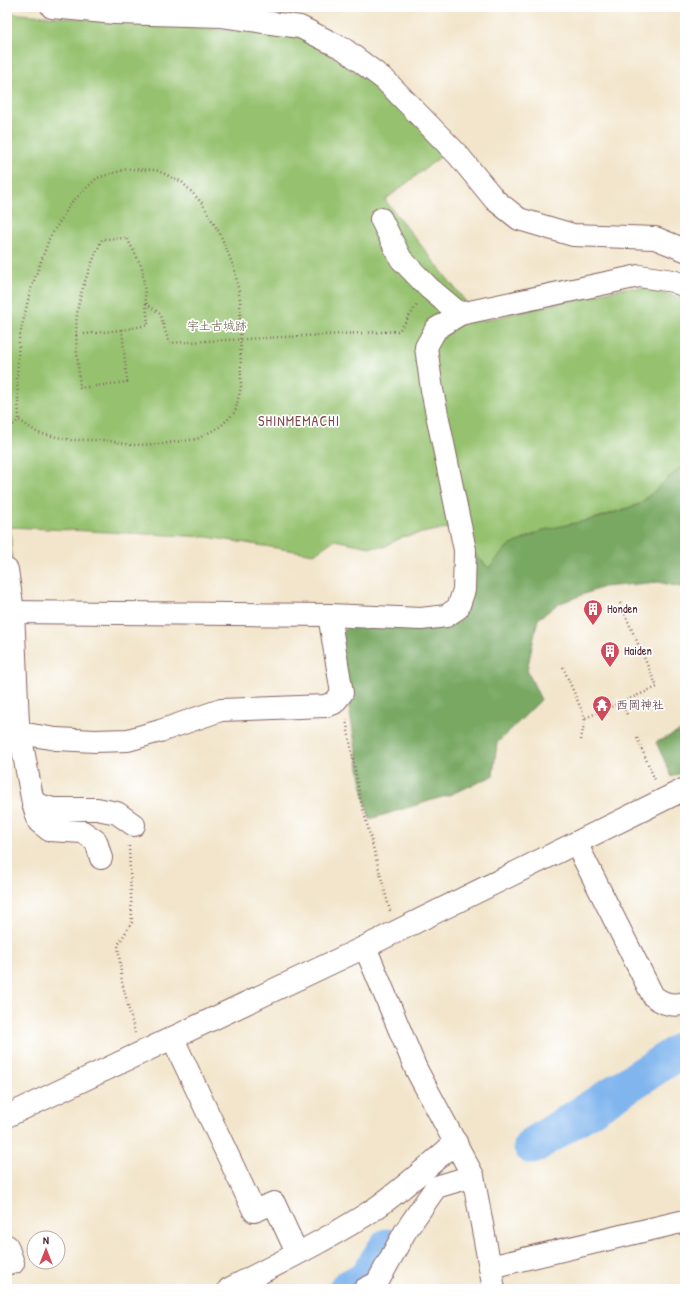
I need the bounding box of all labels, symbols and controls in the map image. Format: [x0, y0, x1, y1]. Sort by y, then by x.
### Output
park label: 宇土古城跡 [187, 317, 247, 334]
district label: SHINMEMACHI [258, 411, 340, 430]
building icon: Honden [582, 598, 604, 626]
place label: Honden [607, 600, 638, 617]
building icon: Haiden [599, 640, 621, 668]
place label: Haiden [624, 642, 652, 659]
temple icon: 西岡神社 [591, 694, 613, 722]
place label: 西岡神社 [616, 696, 664, 713]
north arrow [26, 1230, 66, 1270]
text: N [43, 1233, 49, 1247]

